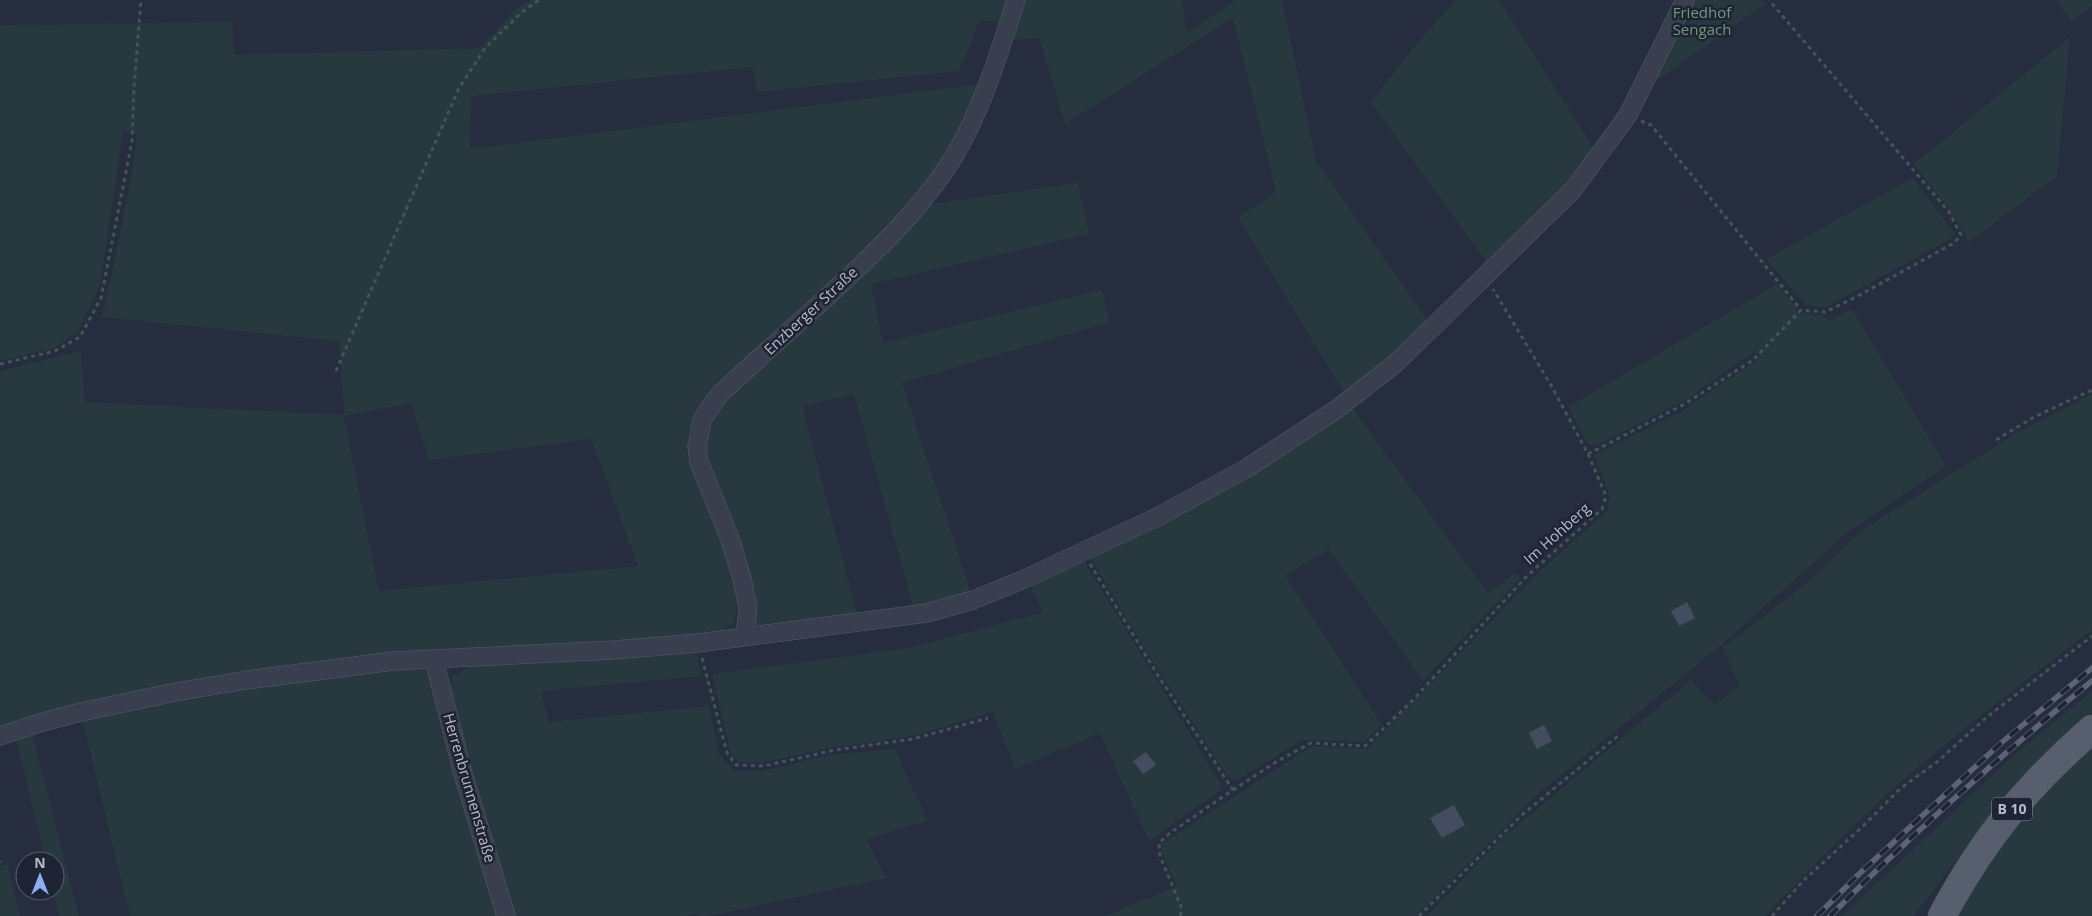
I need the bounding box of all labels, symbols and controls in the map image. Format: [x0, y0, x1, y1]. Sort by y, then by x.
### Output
park label: Friedhof Sengach [1673, 2, 1732, 39]
street label: Enzberger Straße [759, 262, 861, 359]
street label: Im Hohberg [1519, 498, 1594, 569]
street label: Herrenbrunnenstraße [439, 711, 501, 865]
road number: B 10 [1992, 798, 2032, 821]
north arrow [15, 851, 65, 901]
text: N [34, 853, 46, 872]

